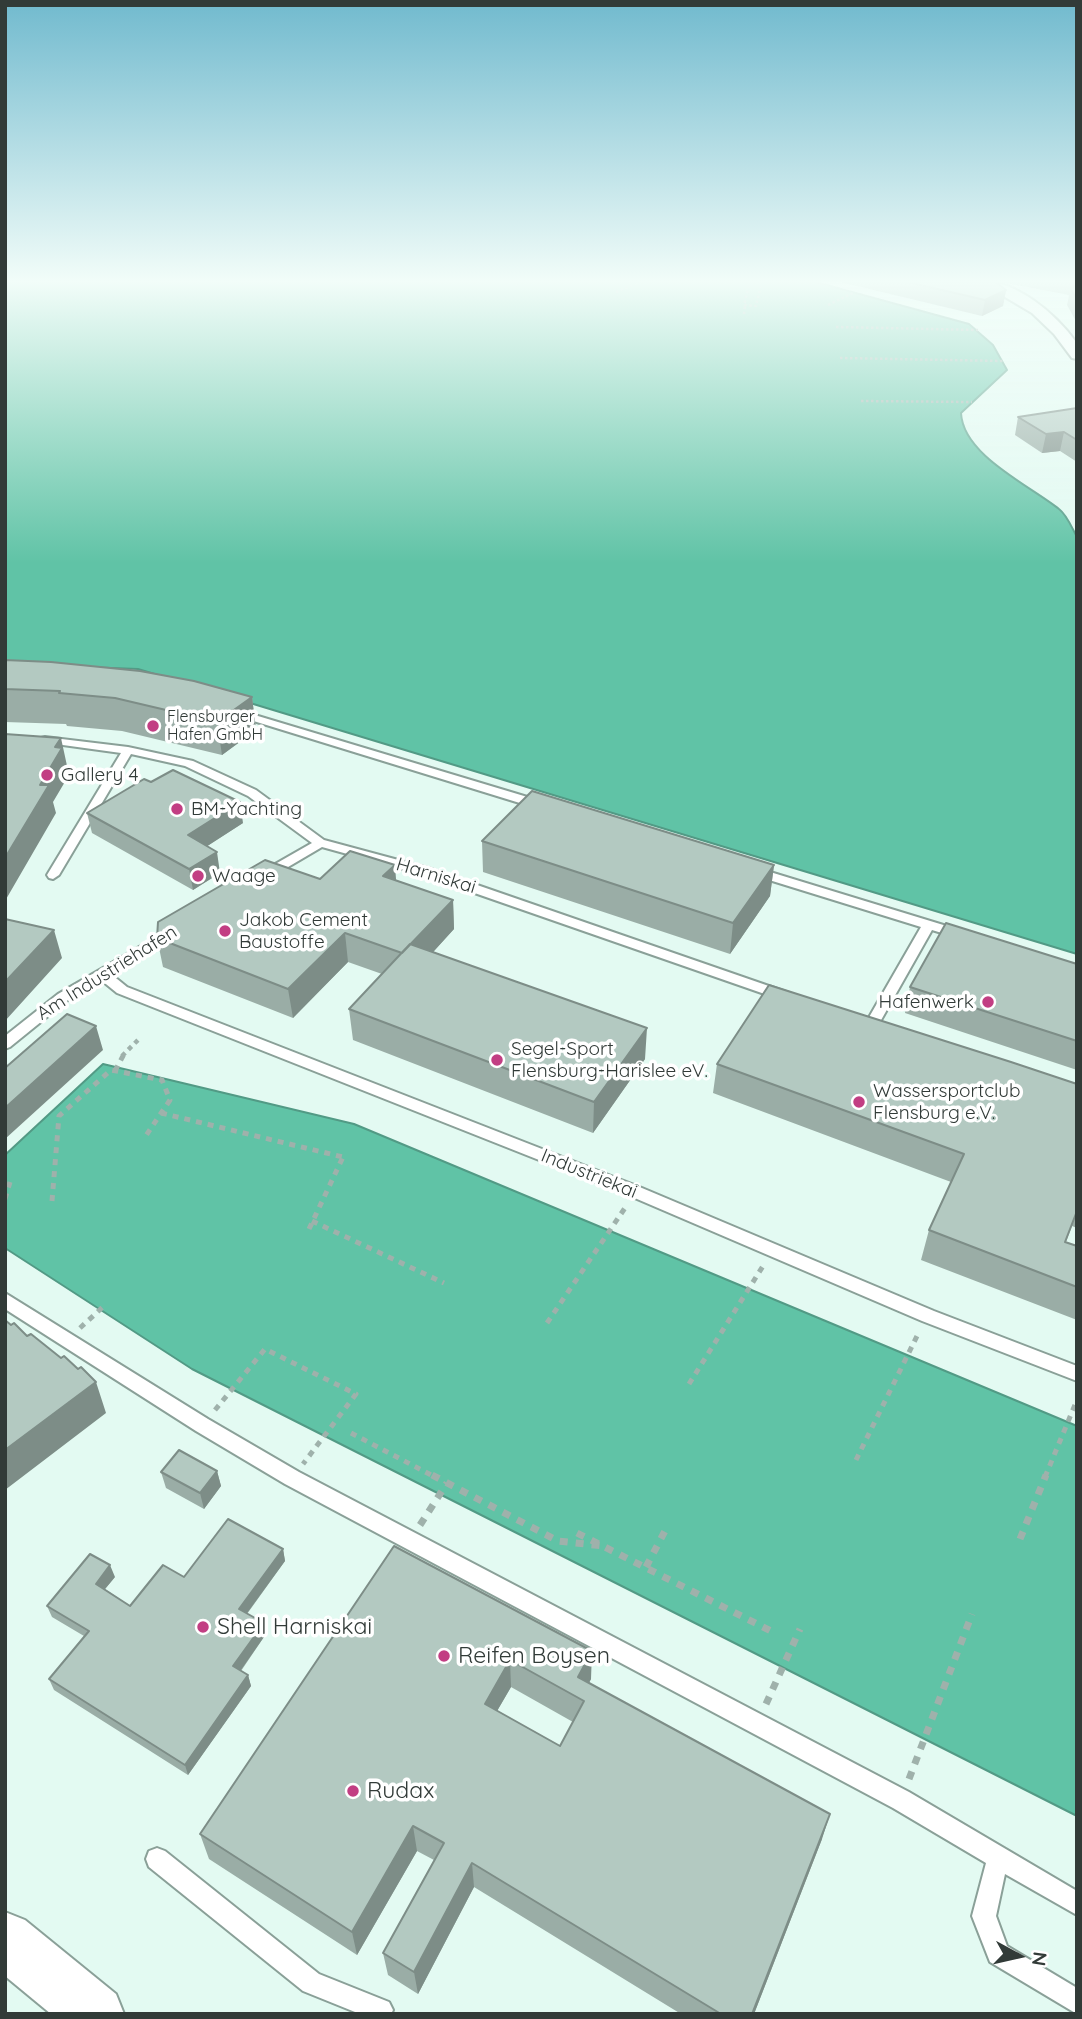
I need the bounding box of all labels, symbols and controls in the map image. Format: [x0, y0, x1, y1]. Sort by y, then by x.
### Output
place label: Flensburger Hafen GmbH [167, 707, 263, 745]
marker: Flensburger Hafen GmbH [145, 718, 161, 734]
place label: Gallery 4 [61, 764, 139, 786]
marker: Gallery 4 [39, 767, 55, 783]
place label: BM-Yachting [191, 798, 302, 820]
marker: BM-Yachting [169, 801, 185, 817]
street label: Harniskai [393, 853, 479, 899]
place label: Waage [212, 865, 276, 887]
marker: Waage [190, 868, 206, 884]
place label: Jakob Cement Baustoffe [239, 909, 368, 953]
street label: Am Industriehafen [33, 921, 181, 1025]
marker: Jakob Cement Baustoffe [217, 923, 233, 939]
place label: Hafenwerk [878, 991, 974, 1013]
marker: Hafenwerk [980, 994, 996, 1010]
place label: Segel-Sport Flensburg-Harislee eV. [511, 1038, 708, 1082]
marker: Segel-Sport Flensburg-Harislee eV. [489, 1052, 505, 1068]
place label: Wassersportclub Flensburg e.V. [873, 1080, 1021, 1124]
marker: Wassersportclub Flensburg e.V. [851, 1094, 867, 1110]
street label: Industriekai [538, 1144, 640, 1204]
place label: Shell Harniskai [217, 1613, 372, 1641]
marker: Shell Harniskai [195, 1619, 211, 1635]
place label: Reifen Boysen [458, 1642, 610, 1670]
marker: Reifen Boysen [436, 1648, 452, 1664]
place label: Rudax [367, 1777, 434, 1805]
marker: Rudax [345, 1783, 361, 1799]
north arrow [984, 1921, 1054, 1991]
text: N [1027, 1950, 1053, 1968]

